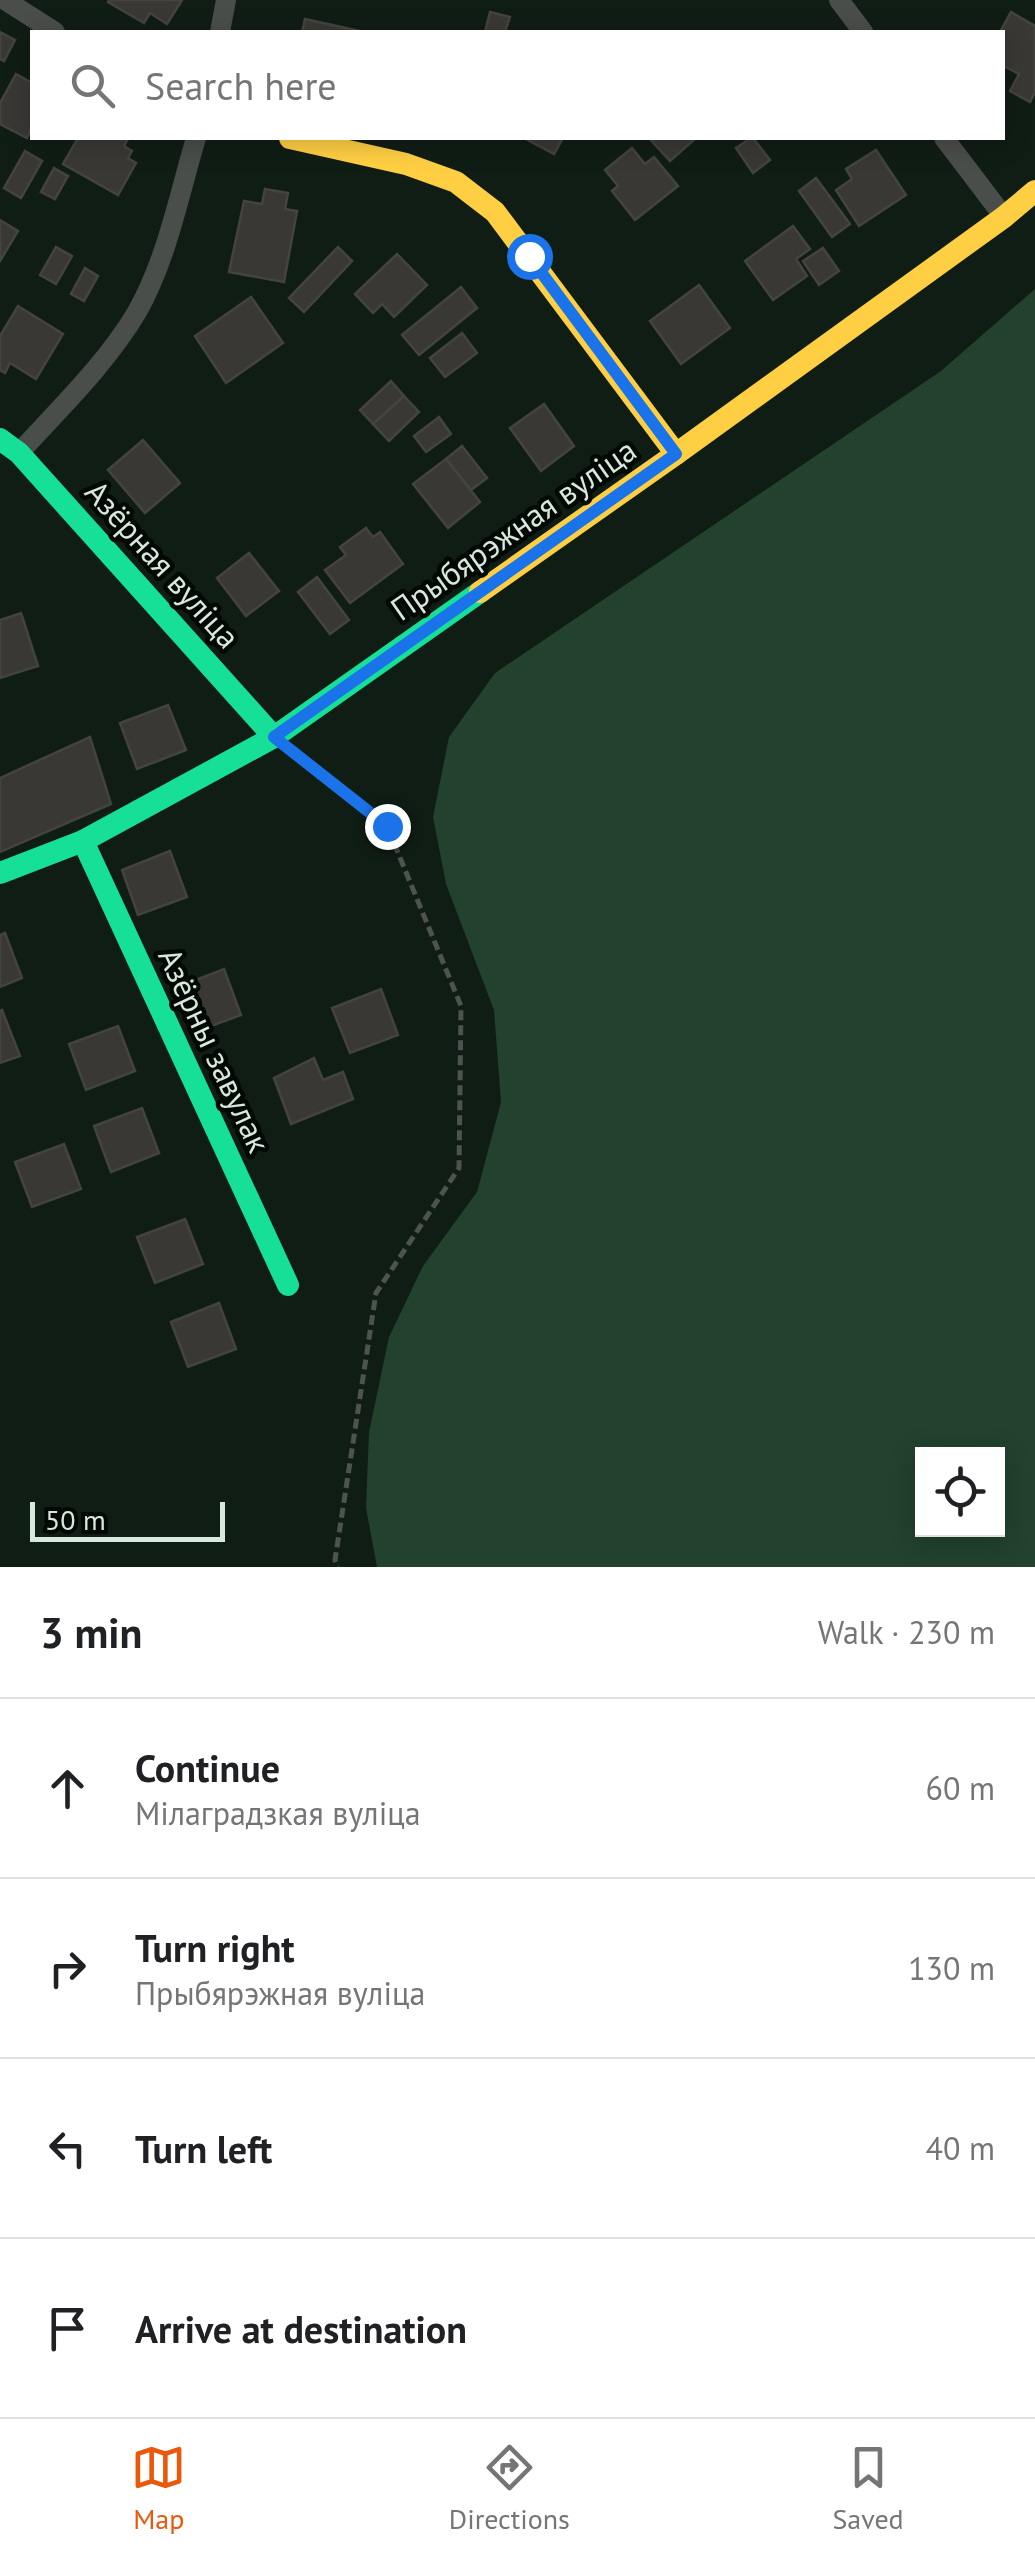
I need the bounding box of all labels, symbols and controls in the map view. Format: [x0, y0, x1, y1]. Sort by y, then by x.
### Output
search box [30, 30, 1005, 140]
icon: search [65, 58, 120, 113]
text: Search here [145, 61, 337, 110]
route start [507, 234, 553, 280]
street label: Прыбярэжная вуліца [382, 429, 644, 629]
street label: Азёрная вуліца [77, 471, 249, 657]
route end [365, 804, 411, 850]
street label: Азёрны завулак [149, 941, 281, 1160]
map controls [915, 1447, 1005, 1537]
button: locate [915, 1447, 1005, 1537]
scale bar [30, 1497, 225, 1542]
text: 50 m [45, 1501, 106, 1538]
text: 3 min [40, 1605, 142, 1660]
text: Walk · 230 m [818, 1611, 995, 1653]
text: Continue [135, 1743, 280, 1792]
icon: ahead [40, 1761, 95, 1816]
text: 60 m [926, 1767, 995, 1809]
text: Мілаградзкая вуліца [135, 1792, 421, 1834]
text: Turn right [135, 1923, 295, 1972]
icon: right [40, 1941, 95, 1996]
text: 130 m [908, 1947, 995, 1989]
text: Прыбярэжная вуліца [135, 1972, 425, 2014]
icon: left [40, 2121, 95, 2176]
text: Turn left [135, 2124, 272, 2173]
text: 40 m [926, 2127, 995, 2169]
icon: arrive [40, 2301, 95, 2356]
text: Arrive at destination [135, 2304, 467, 2353]
tab: Map [131, 2440, 186, 2537]
tab: Directions [449, 2440, 570, 2537]
tab: Saved [832, 2440, 904, 2537]

